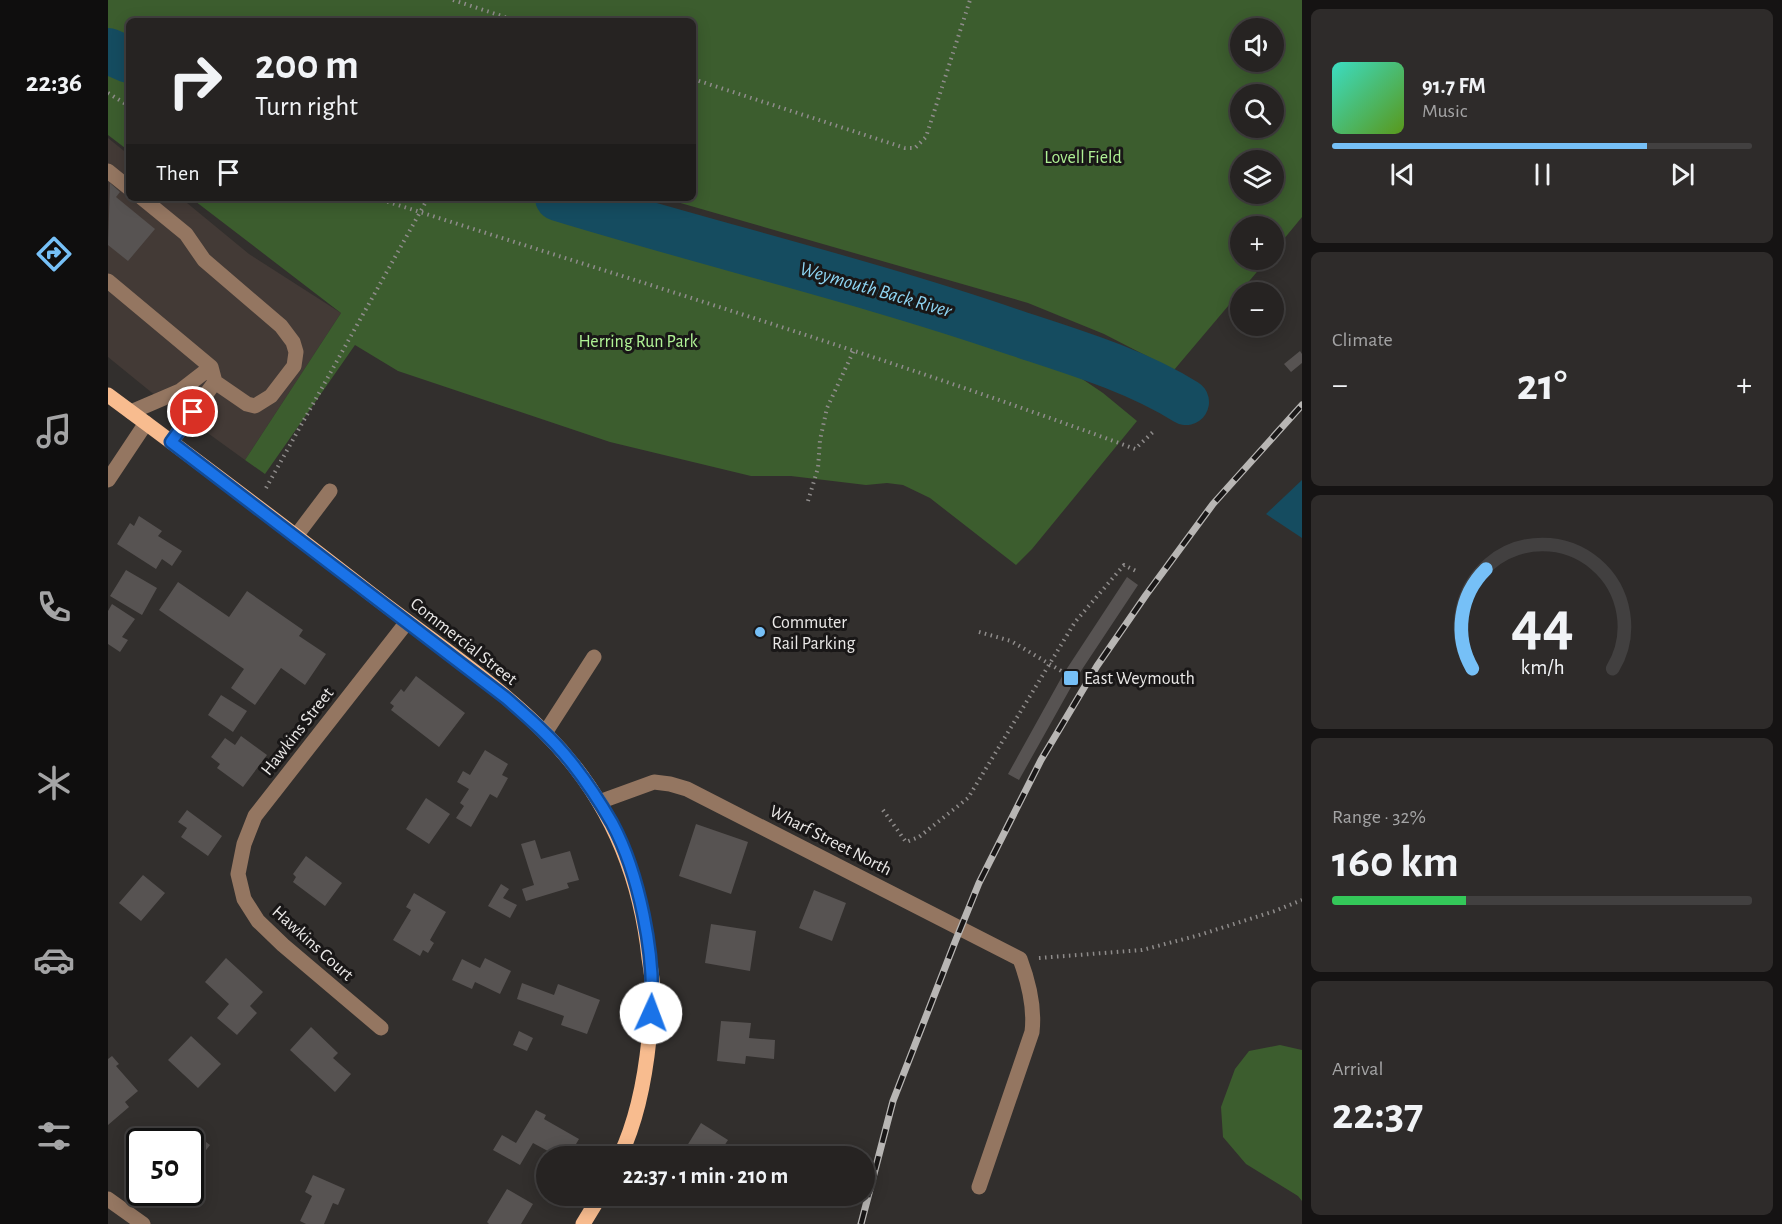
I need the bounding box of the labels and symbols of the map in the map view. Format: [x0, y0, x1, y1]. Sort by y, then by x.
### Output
park label: Lovell Field [1044, 149, 1122, 167]
water label: Weymouth Back River [797, 259, 954, 321]
park label: Herring Run Park [578, 333, 698, 351]
pin [167, 386, 218, 437]
street label: Commercial Street [407, 595, 520, 689]
place label: Commuter Rail Parking [772, 614, 855, 653]
marker: Commuter Rail Parking [753, 625, 767, 639]
marker: East Weymouth [1062, 669, 1080, 687]
place label: East Weymouth [1084, 670, 1195, 688]
street label: Hawkins Street [258, 684, 338, 779]
street label: Wharf Street North [767, 802, 895, 879]
street label: Hawkins Court [268, 903, 356, 985]
position arrow [619, 981, 683, 1045]
speed limit sign: 50 [126, 1128, 204, 1206]

